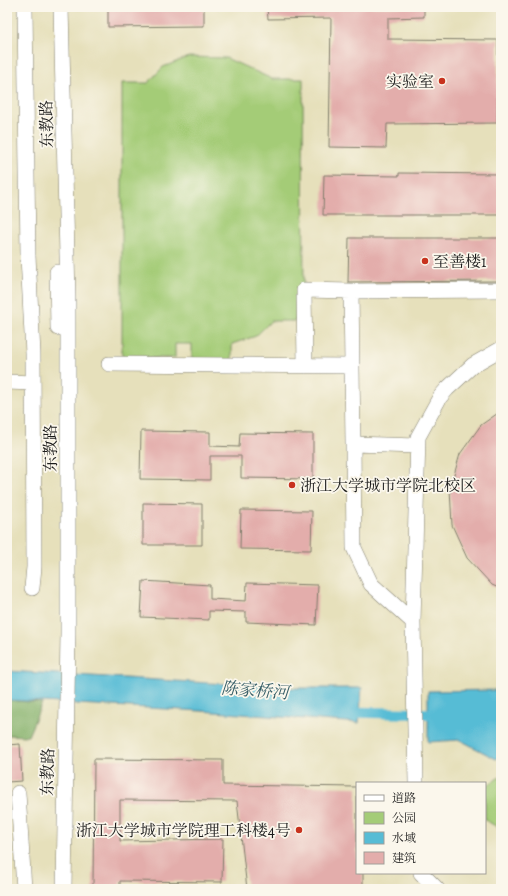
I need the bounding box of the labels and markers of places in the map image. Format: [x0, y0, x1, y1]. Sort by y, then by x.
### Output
place label: 实验室 [386, 71, 434, 93]
marker: 实验室 [437, 76, 447, 86]
place label: 至善楼1 [433, 251, 487, 273]
marker: 至善楼1 [420, 256, 430, 266]
place label: 浙江大学城市学院北校区 [300, 475, 476, 497]
marker: 浙江大学城市学院北校区 [287, 480, 297, 490]
place label: 浙江大学城市学院理工科楼4号 [76, 820, 291, 842]
marker: 浙江大学城市学院理工科楼4号 [294, 825, 304, 835]

